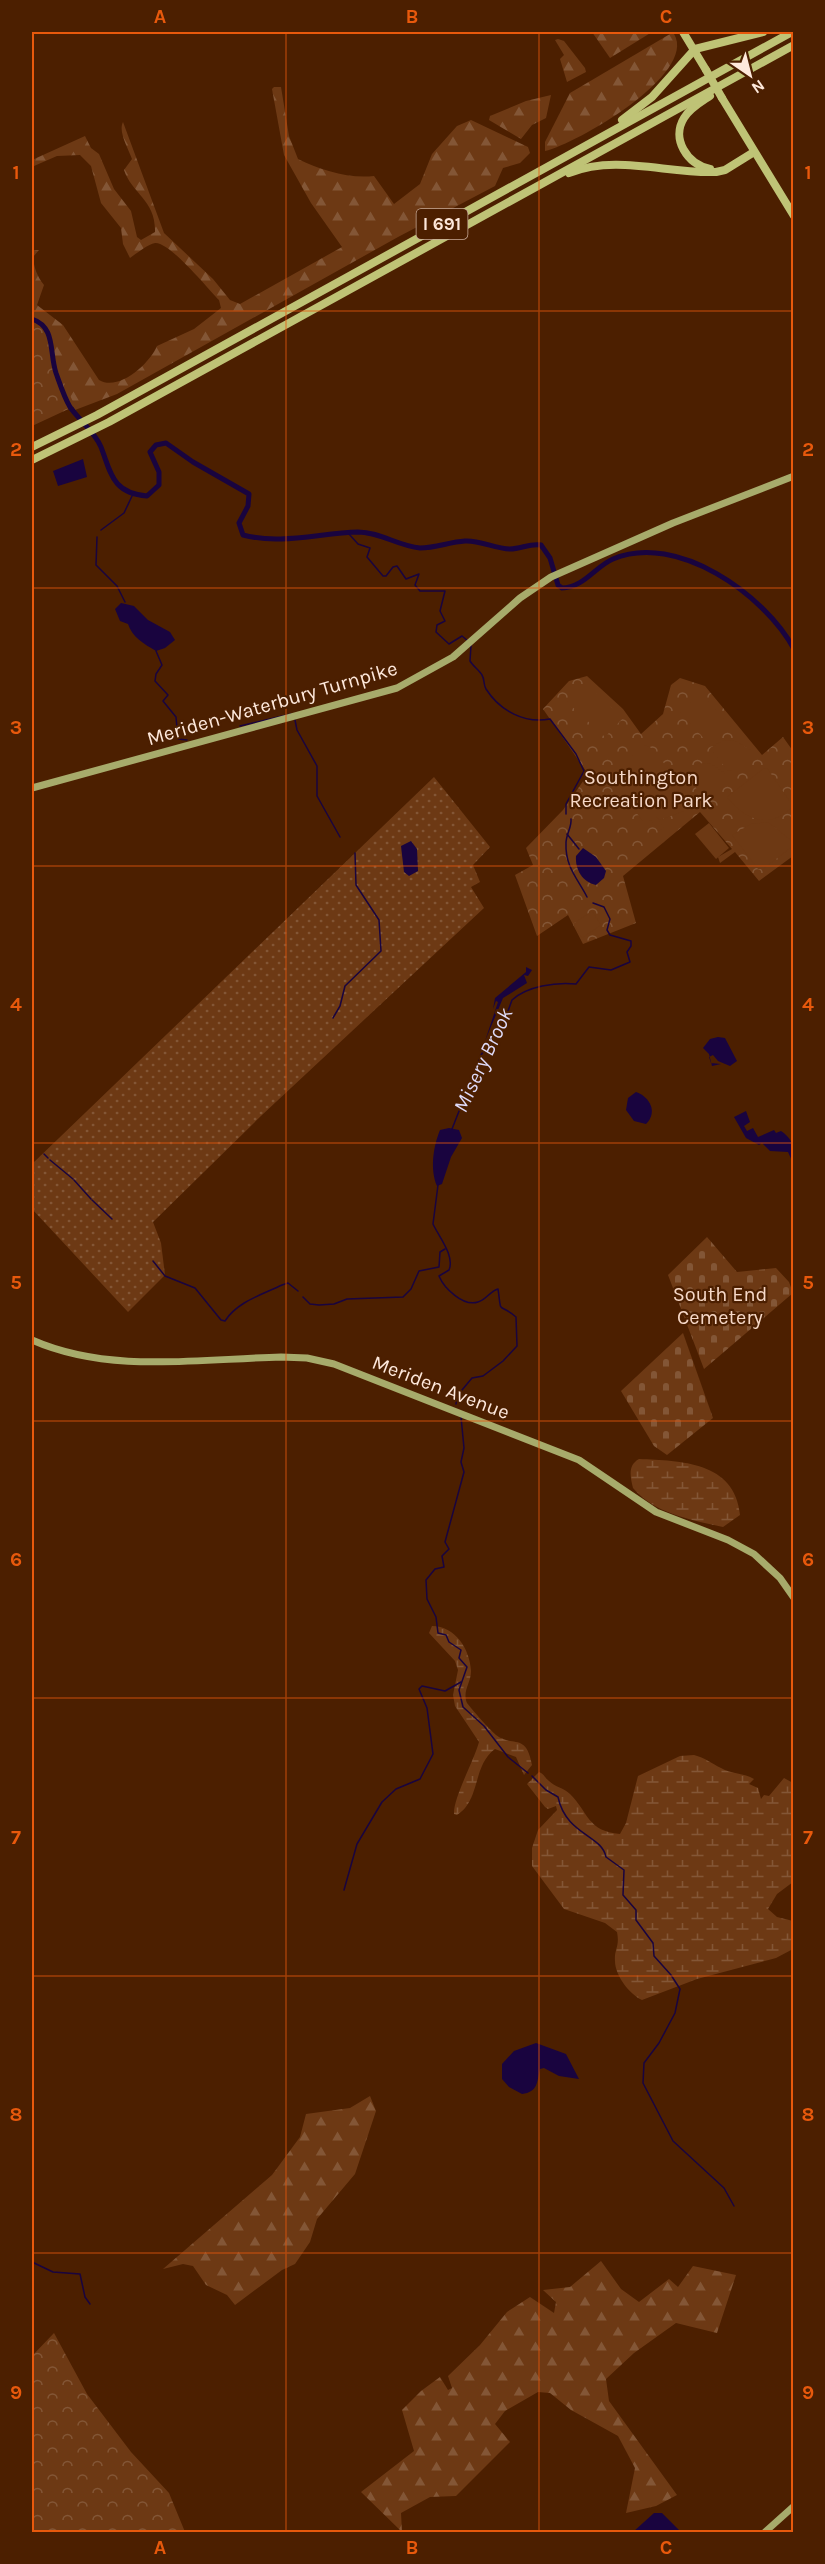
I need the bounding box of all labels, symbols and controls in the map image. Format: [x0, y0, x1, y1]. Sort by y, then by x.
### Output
text: A [154, 5, 167, 28]
text: B [406, 5, 418, 28]
text: C [660, 5, 672, 28]
north arrow [720, 45, 780, 105]
text: N [748, 76, 768, 98]
text: 1 [12, 161, 20, 184]
text: 1 [804, 161, 812, 184]
road number: I 691 [416, 209, 468, 239]
text: 2 [10, 438, 22, 461]
text: 2 [802, 438, 814, 461]
street label: Meriden-Waterbury Turnpike [144, 657, 400, 750]
text: 3 [10, 716, 22, 739]
text: 3 [802, 716, 814, 739]
park label: Southington Recreation Park [569, 766, 713, 812]
text: 4 [10, 993, 22, 1016]
text: 4 [802, 993, 814, 1016]
water label: Misery Brook [448, 1004, 518, 1116]
text: 5 [10, 1271, 22, 1294]
text: 5 [802, 1271, 814, 1294]
park label: South End Cemetery [673, 1283, 767, 1329]
street label: Meriden Avenue [369, 1351, 513, 1424]
text: 6 [10, 1548, 22, 1571]
text: 6 [802, 1548, 814, 1571]
text: 7 [11, 1826, 21, 1849]
text: 7 [803, 1826, 813, 1849]
text: 8 [10, 2103, 22, 2126]
text: 8 [802, 2103, 814, 2126]
text: 9 [10, 2381, 22, 2404]
text: 9 [802, 2381, 814, 2404]
text: A [154, 2536, 167, 2559]
text: B [406, 2536, 418, 2559]
text: C [660, 2536, 672, 2559]

